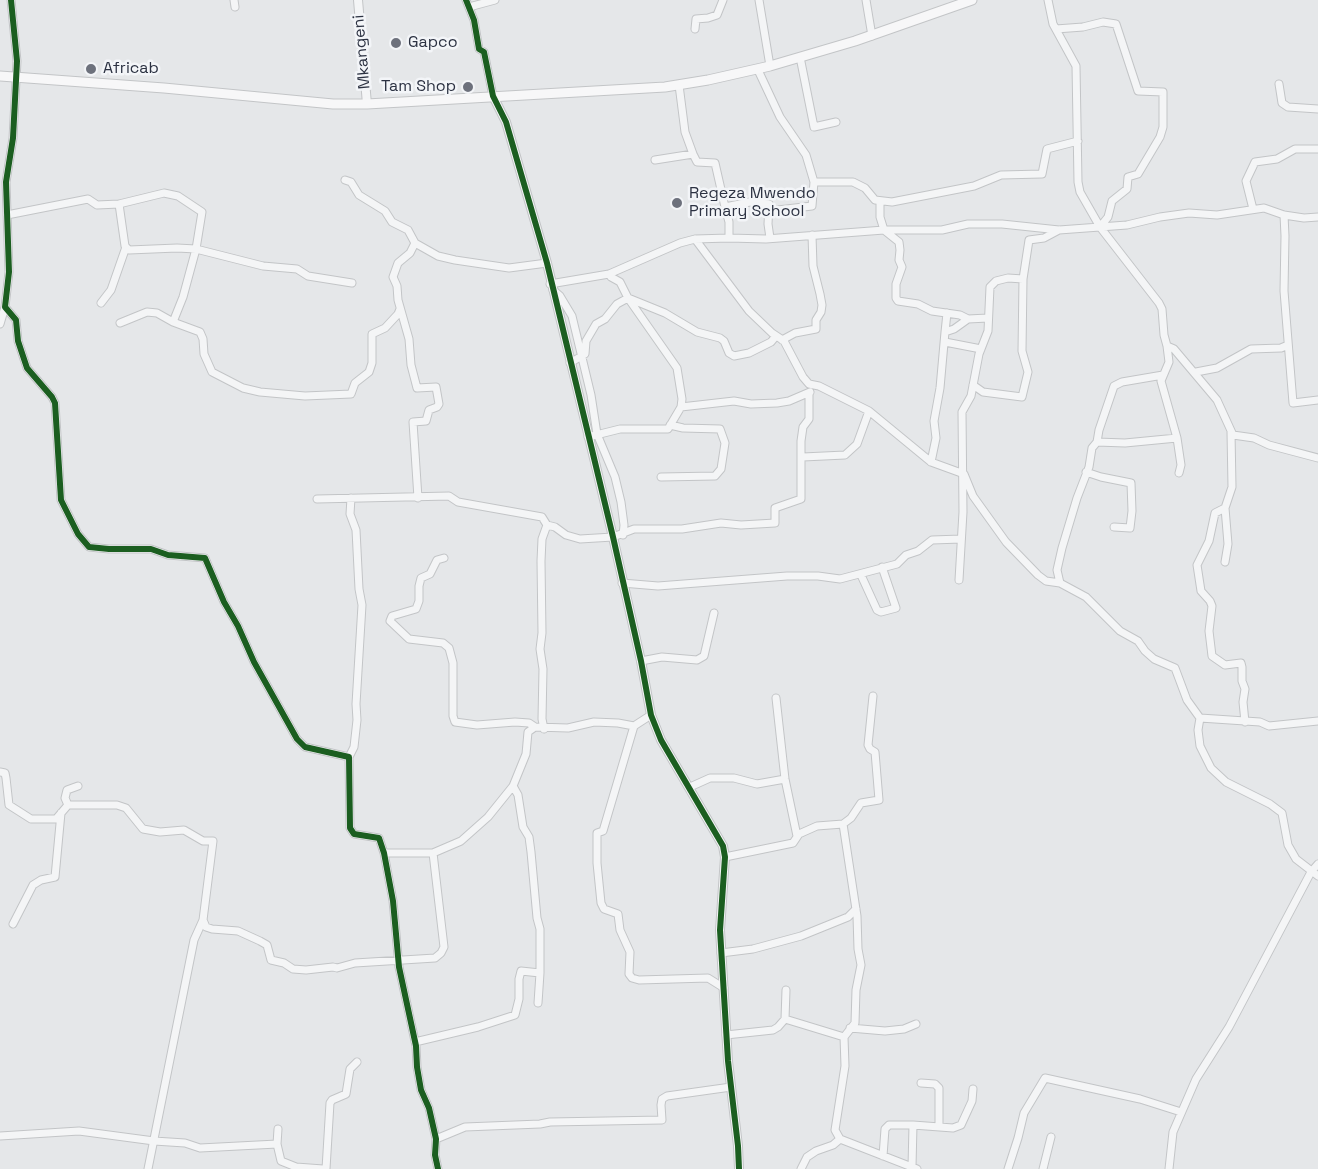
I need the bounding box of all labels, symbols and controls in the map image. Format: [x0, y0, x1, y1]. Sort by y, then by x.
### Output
street label: Mkangeni [349, 14, 375, 90]
place label: Gapco [408, 33, 458, 53]
marker: Gapco [389, 36, 403, 50]
place label: Africab [103, 59, 159, 79]
marker: Africab [84, 62, 98, 76]
place label: Tam Shop [381, 77, 456, 97]
marker: Tam Shop [461, 80, 475, 94]
place label: Regeza Mwendo Primary School [689, 184, 816, 222]
marker: Regeza Mwendo Primary School [670, 196, 684, 210]

